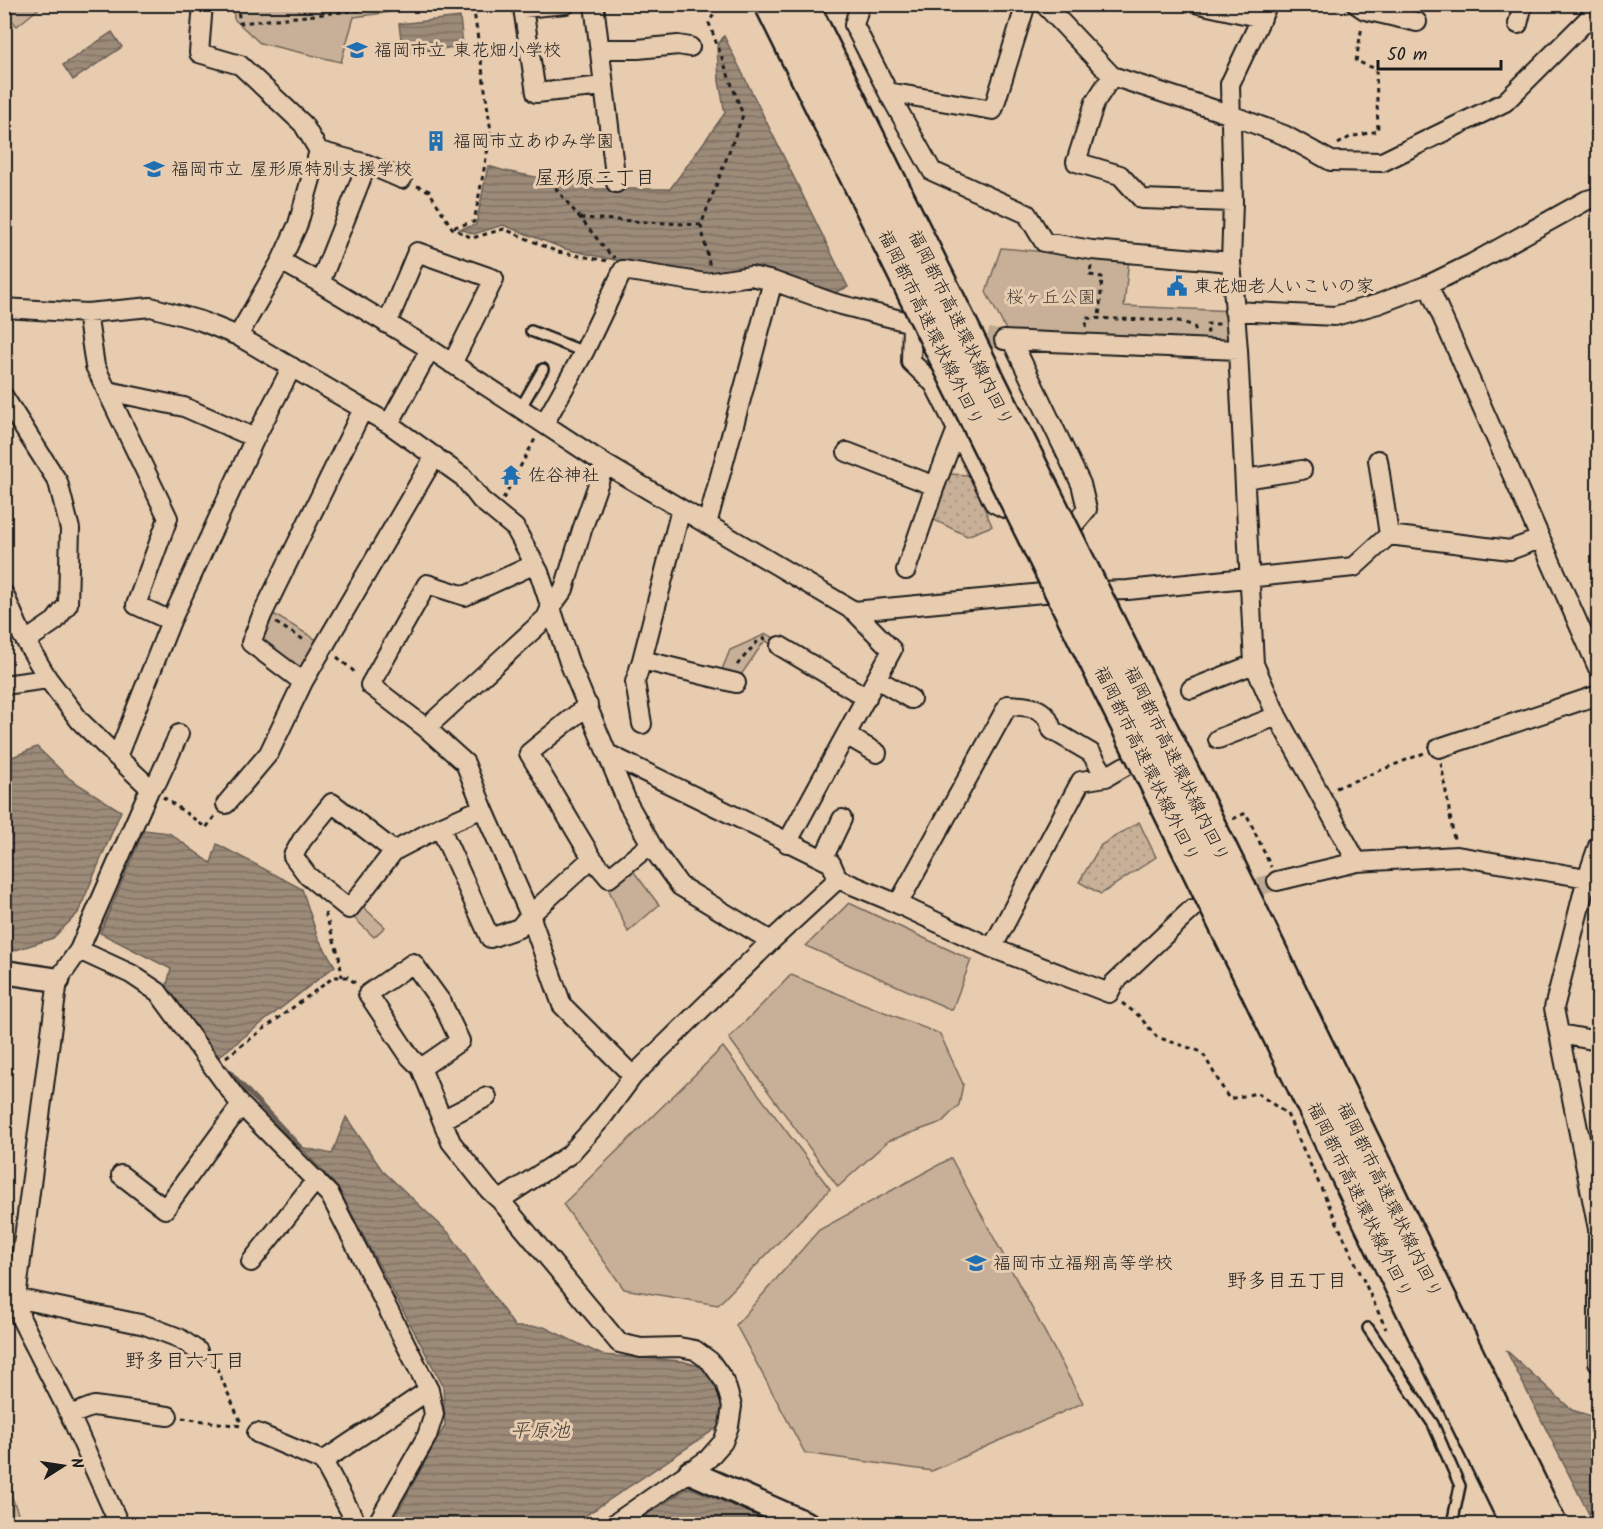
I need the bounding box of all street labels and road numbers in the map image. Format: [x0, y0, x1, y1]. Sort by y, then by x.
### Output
street label: 福岡都市高速環状線外回り [869, 225, 990, 432]
street label: 福岡都市高速環状線内回り [899, 225, 1020, 432]
street label: 福岡都市高速環状線外回り [1085, 661, 1206, 868]
street label: 福岡都市高速環状線内回り [1115, 661, 1236, 868]
street label: 福岡都市高速環状線外回り [1298, 1097, 1419, 1304]
street label: 福岡都市高速環状線内回り [1328, 1097, 1449, 1304]

